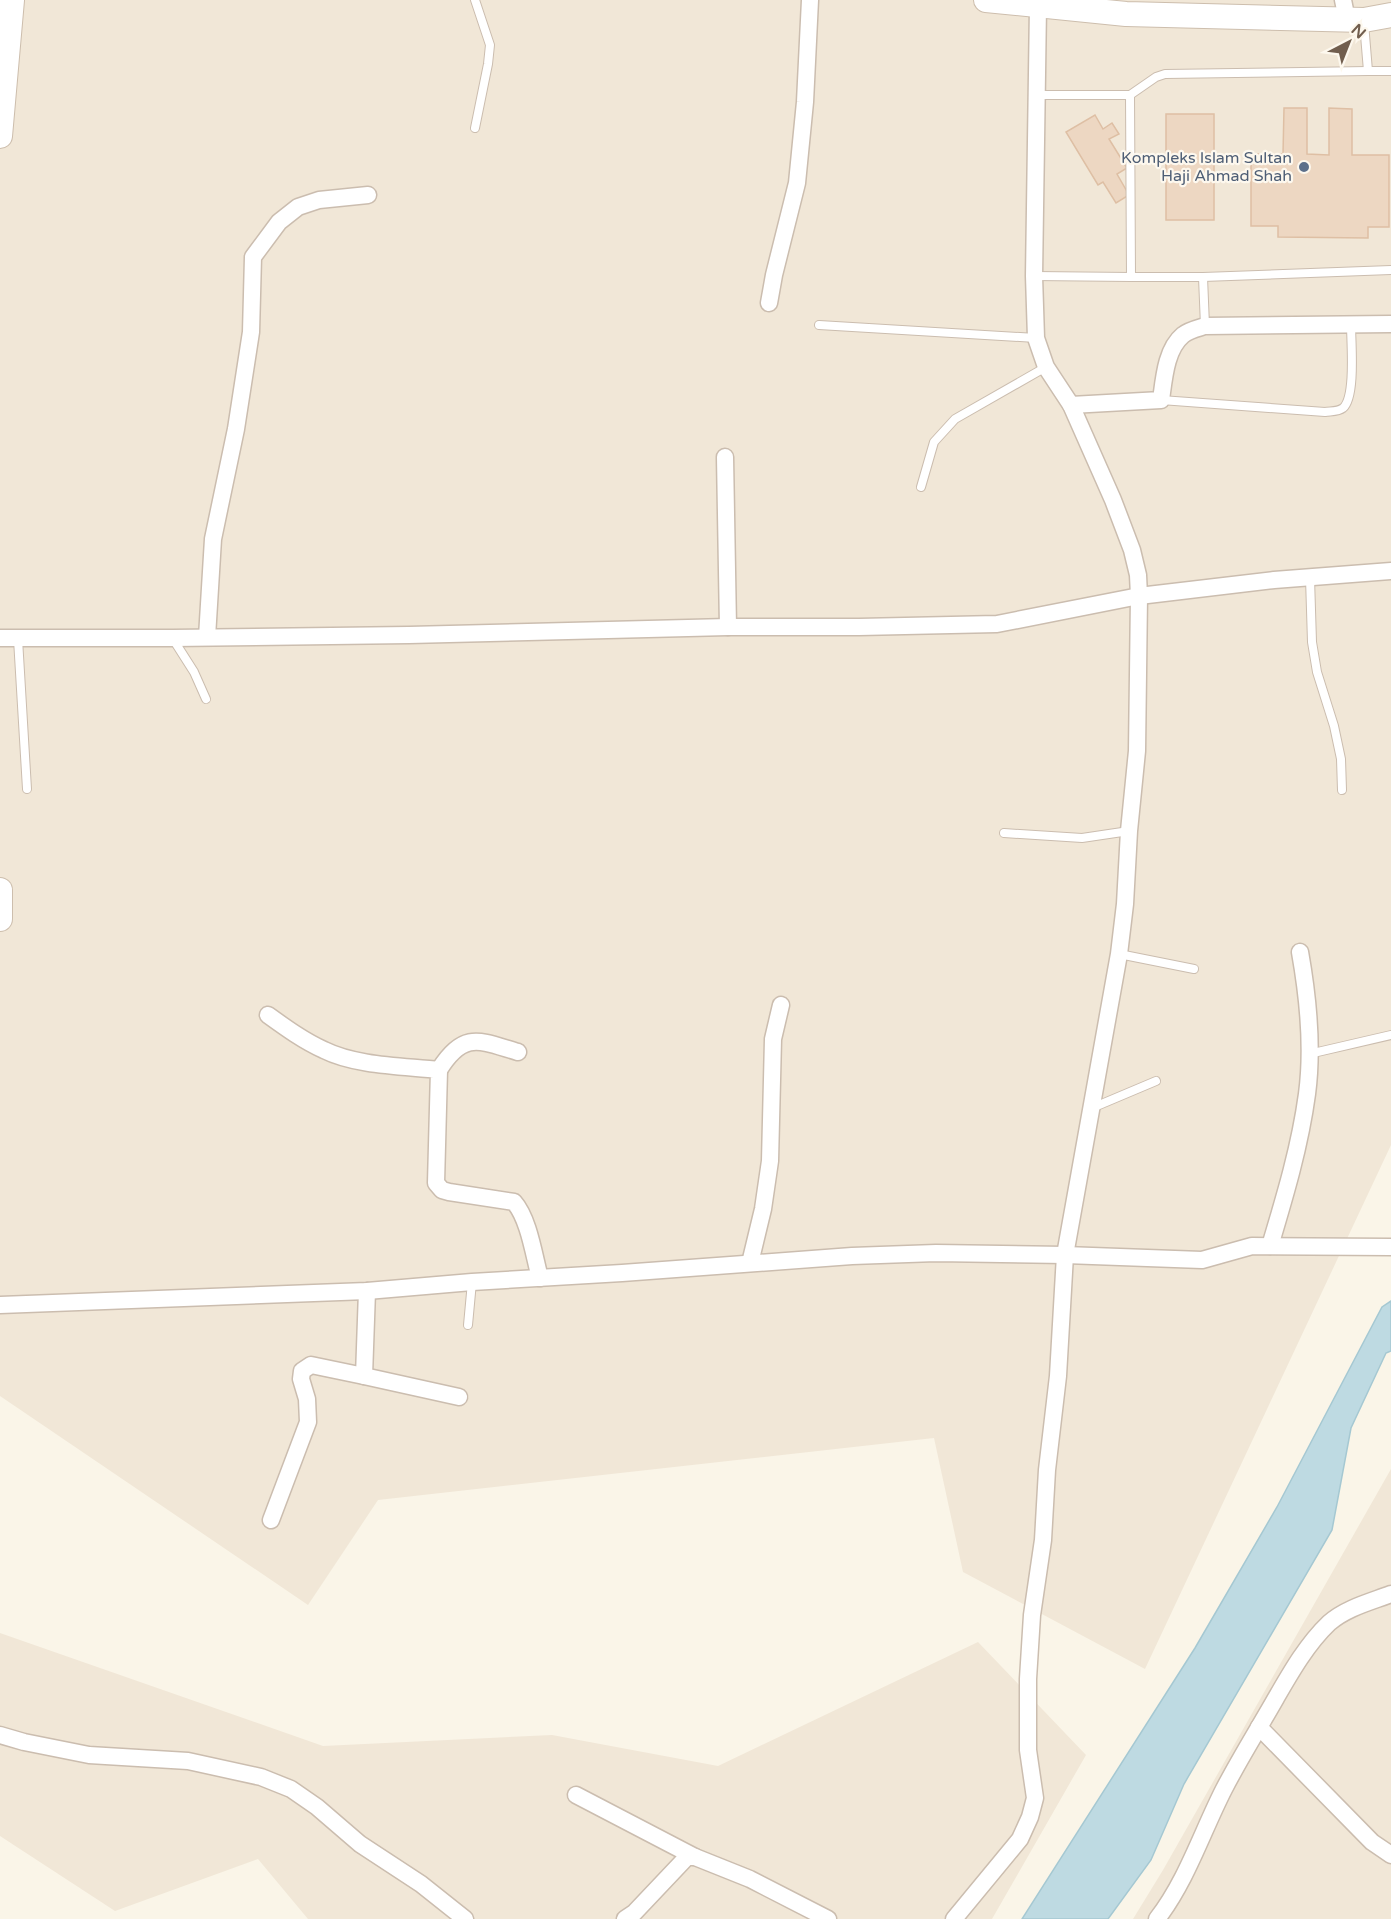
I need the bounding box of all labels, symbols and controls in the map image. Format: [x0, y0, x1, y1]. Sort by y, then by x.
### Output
north arrow [1319, 12, 1379, 72]
text: N [1347, 20, 1370, 43]
place label: Kompleks Islam Sultan Haji Ahmad Shah [1121, 148, 1292, 186]
marker: Kompleks Islam Sultan Haji Ahmad Shah [1297, 160, 1311, 174]

